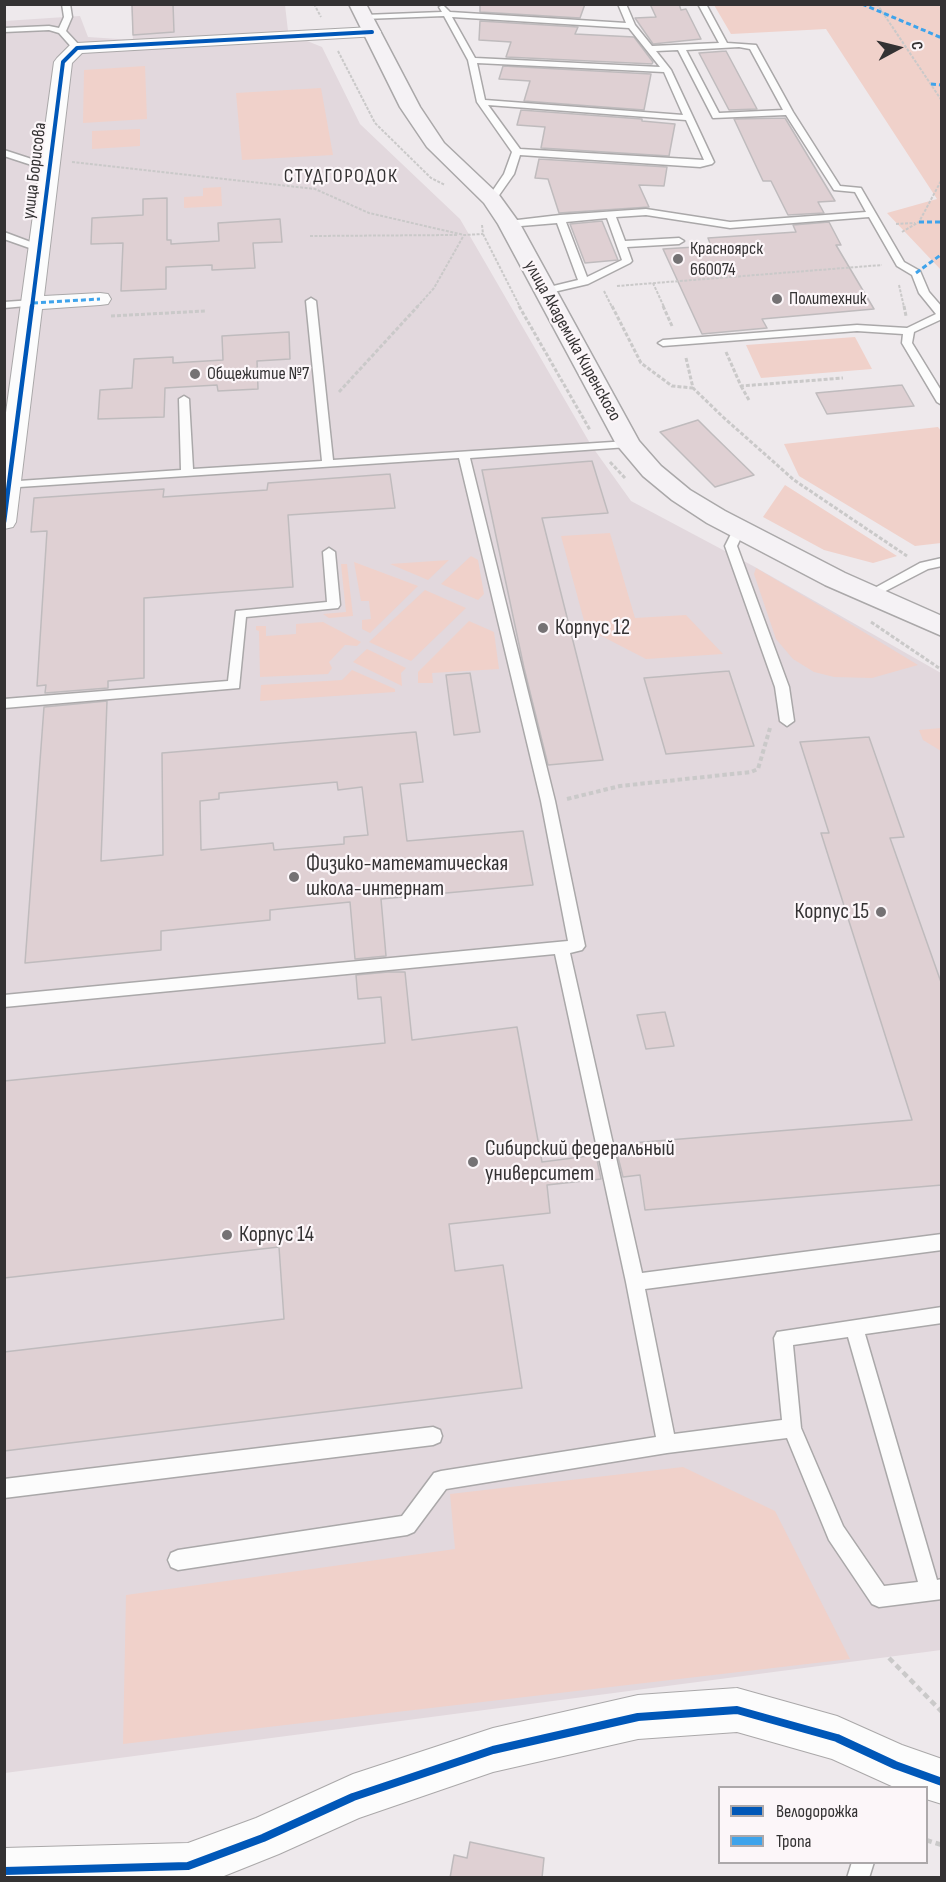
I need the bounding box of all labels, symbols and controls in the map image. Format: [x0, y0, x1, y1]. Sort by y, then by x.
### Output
north arrow [868, 18, 928, 78]
text: С [906, 41, 926, 51]
street label: улица Борисова [18, 121, 52, 221]
district label: СТУДГОРОДОК [284, 165, 398, 189]
place label: Красноярск 660074 [690, 238, 763, 280]
marker: Красноярск 660074 [671, 252, 685, 266]
street label: улица Академика Киренского [519, 257, 625, 425]
place label: Политехник [789, 288, 867, 310]
marker: Политехник [770, 292, 784, 306]
place label: Общежитие №7 [207, 363, 309, 385]
marker: Общежитие №7 [188, 367, 202, 381]
place label: Корпус 12 [555, 615, 630, 641]
marker: Корпус 12 [536, 621, 550, 635]
place label: Физико-математическая школа-интернат [306, 851, 508, 902]
marker: Физико-математическая школа-интернат [287, 870, 301, 884]
place label: Корпус 15 [794, 899, 869, 925]
marker: Корпус 15 [874, 905, 888, 919]
place label: Сибирский федеральный университет [485, 1136, 675, 1188]
marker: Сибирский федеральный университет [466, 1155, 480, 1169]
place label: Корпус 14 [239, 1222, 314, 1248]
marker: Корпус 14 [220, 1228, 234, 1242]
legend [718, 1786, 928, 1864]
text: Велодорожка [776, 1801, 858, 1822]
text: Тропа [776, 1831, 812, 1852]

